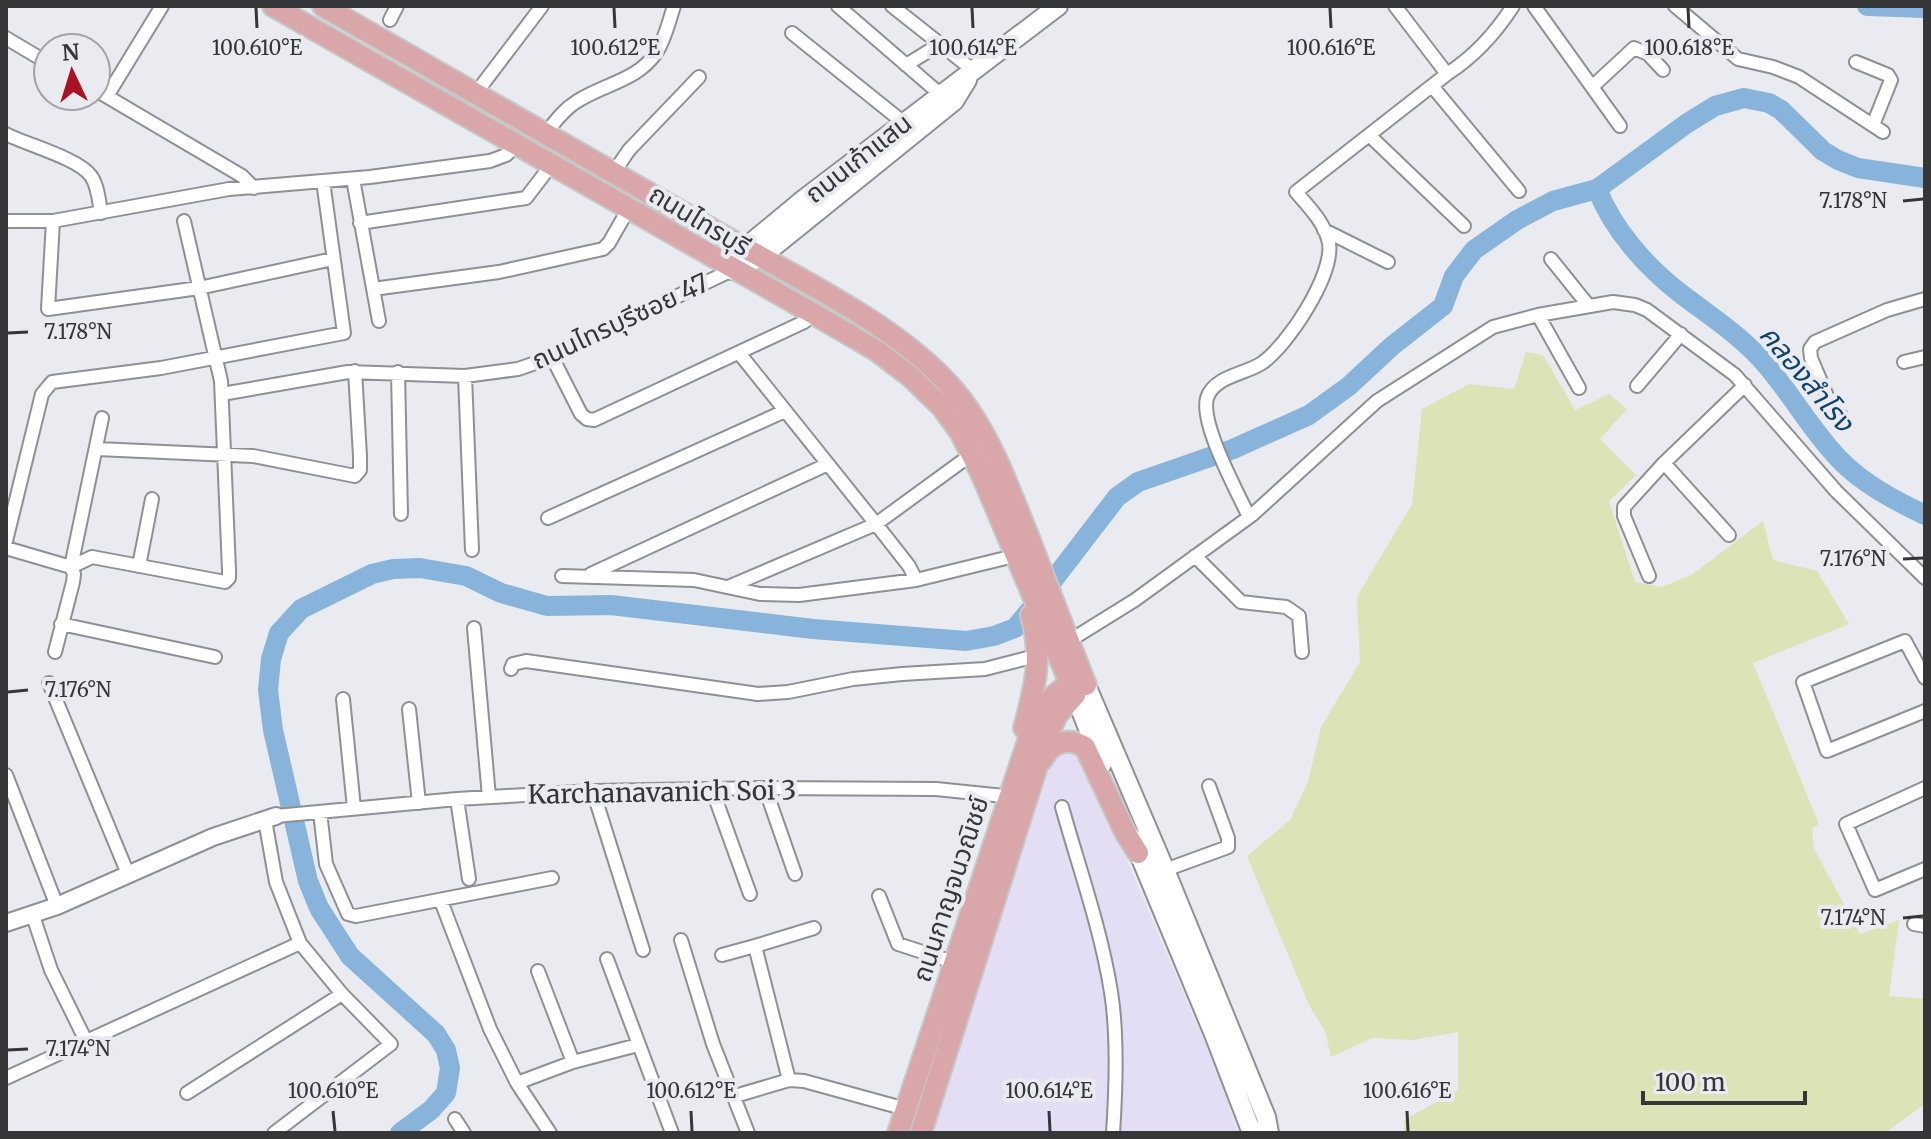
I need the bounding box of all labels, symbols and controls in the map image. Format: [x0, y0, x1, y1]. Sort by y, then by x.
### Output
north arrow [32, 32, 112, 112]
text: 100.610°E [212, 35, 302, 60]
text: 100.612°E [570, 35, 660, 60]
text: 100.614°E [929, 35, 1017, 60]
text: 100.616°E [1287, 35, 1375, 60]
text: 100.618°E [1644, 35, 1734, 60]
text: N [61, 37, 81, 67]
street label: ถนนเก้าแสน [798, 106, 918, 210]
street label: ถนนไทรบุรี [643, 177, 757, 263]
text: 7.178°N [1819, 188, 1888, 213]
street label: ถนนไทรบุรีซอย 47 [526, 265, 714, 376]
water label: คลองสำโรง [1752, 317, 1863, 440]
text: 7.178°N [44, 319, 113, 344]
text: 7.176°N [1820, 546, 1887, 571]
text: 7.176°N [45, 677, 112, 702]
street label: Karchanavanich Soi 3 [527, 773, 797, 811]
street label: ถนนกาญจนวณิชย์ [904, 792, 996, 986]
text: 7.174°N [1820, 905, 1886, 930]
text: 7.174°N [45, 1036, 111, 1061]
scale bar [1643, 1055, 1805, 1105]
text: 100 m [1655, 1067, 1726, 1098]
text: 100.610°E [288, 1078, 378, 1103]
text: 100.612°E [646, 1078, 736, 1103]
text: 100.614°E [1005, 1078, 1093, 1103]
text: 100.616°E [1363, 1078, 1451, 1103]

